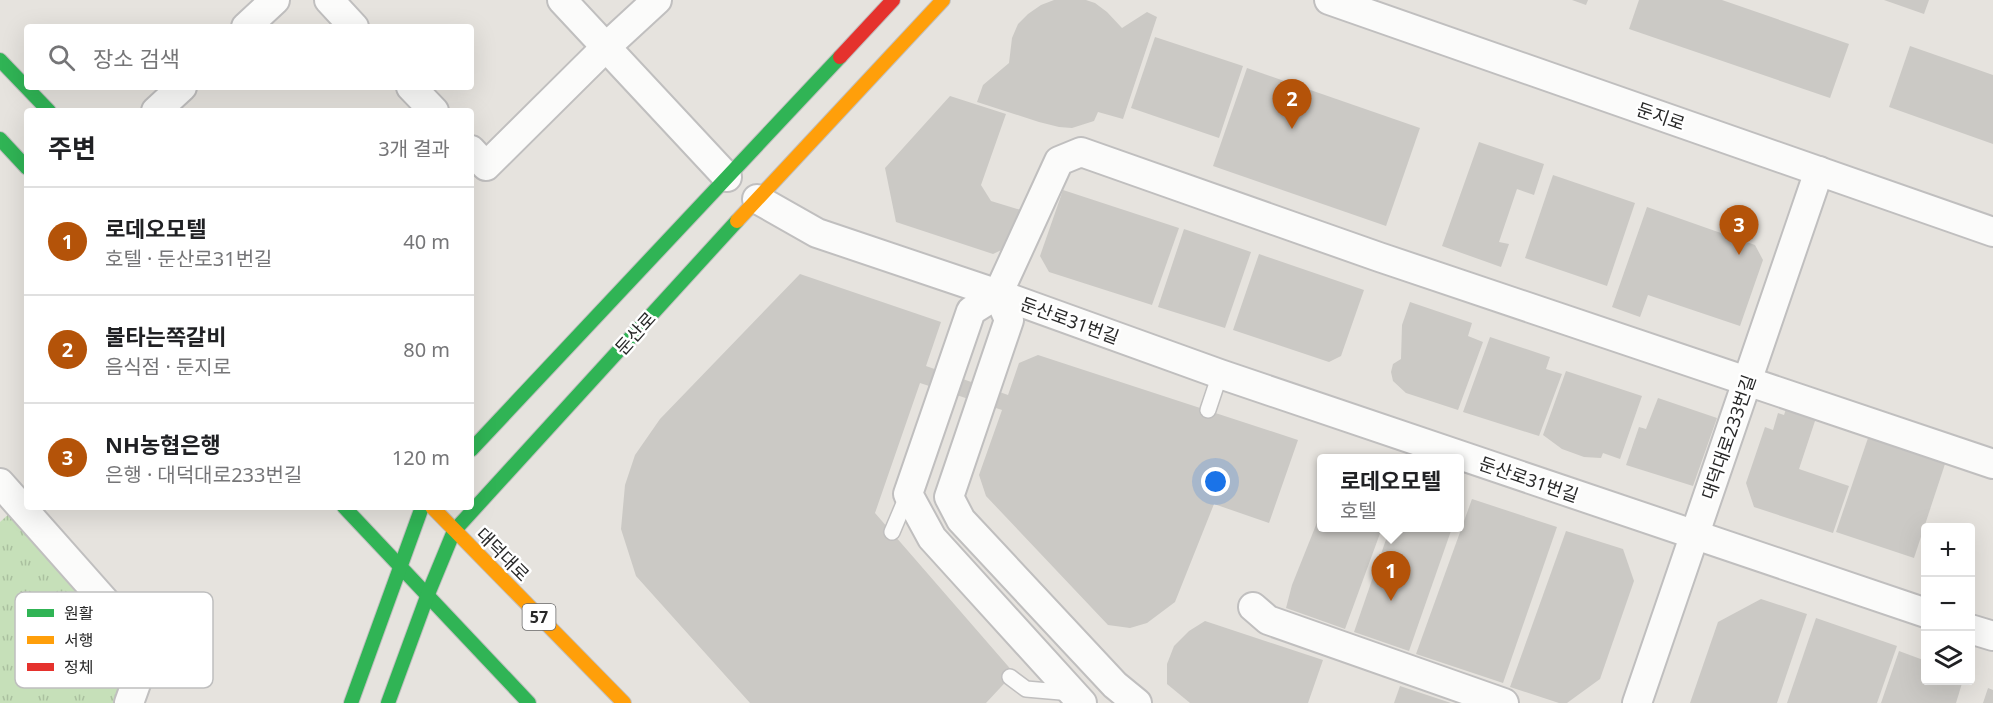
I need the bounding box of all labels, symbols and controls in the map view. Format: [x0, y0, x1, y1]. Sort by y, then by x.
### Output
search box [24, 24, 474, 90]
icon: search [45, 41, 78, 74]
text: 장소 검색 [93, 43, 180, 73]
pin: 2 [1272, 80, 1312, 129]
street label: 둔지로 [1634, 97, 1688, 135]
text: 주변 [48, 130, 96, 166]
text: 3개 결과 [378, 135, 450, 162]
pin: 3 [1720, 206, 1758, 255]
text: 로데오모텔 [105, 213, 206, 243]
text: 1 [62, 228, 73, 255]
text: 40 m [403, 228, 450, 255]
text: 호텔 · 둔산로31번길 [105, 245, 272, 272]
street label: 둔산로31번길 [1017, 291, 1123, 349]
street label: 둔산로 [609, 307, 661, 359]
text: 불타는쪽갈비 [105, 321, 226, 351]
text: 2 [62, 336, 73, 363]
text: 80 m [403, 336, 450, 363]
text: 음식점 · 둔지로 [105, 353, 231, 380]
street label: 대덕대로233번길 [1695, 372, 1761, 502]
text: NH농협은행 [105, 429, 221, 459]
text: 3 [62, 444, 73, 471]
text: 120 m [392, 444, 450, 471]
street label: 둔산로31번길 [1476, 451, 1582, 507]
popup [1317, 454, 1464, 532]
text: 은행 · 대덕대로233번길 [105, 461, 302, 488]
text: 로데오모텔 [1340, 465, 1441, 495]
your location [1201, 467, 1230, 496]
text: 호텔 [1340, 497, 1377, 524]
street label: 대덕대로 [471, 522, 535, 586]
map controls [1921, 523, 1975, 685]
button: + [1921, 523, 1975, 577]
pin: 1 [1372, 552, 1410, 601]
button: − [1921, 577, 1975, 631]
legend [15, 592, 213, 688]
text: 원활 [64, 602, 94, 624]
road number: 57 [522, 604, 556, 630]
text: 서행 [64, 629, 93, 651]
button: layers [1921, 631, 1975, 685]
text: 정체 [64, 656, 93, 678]

